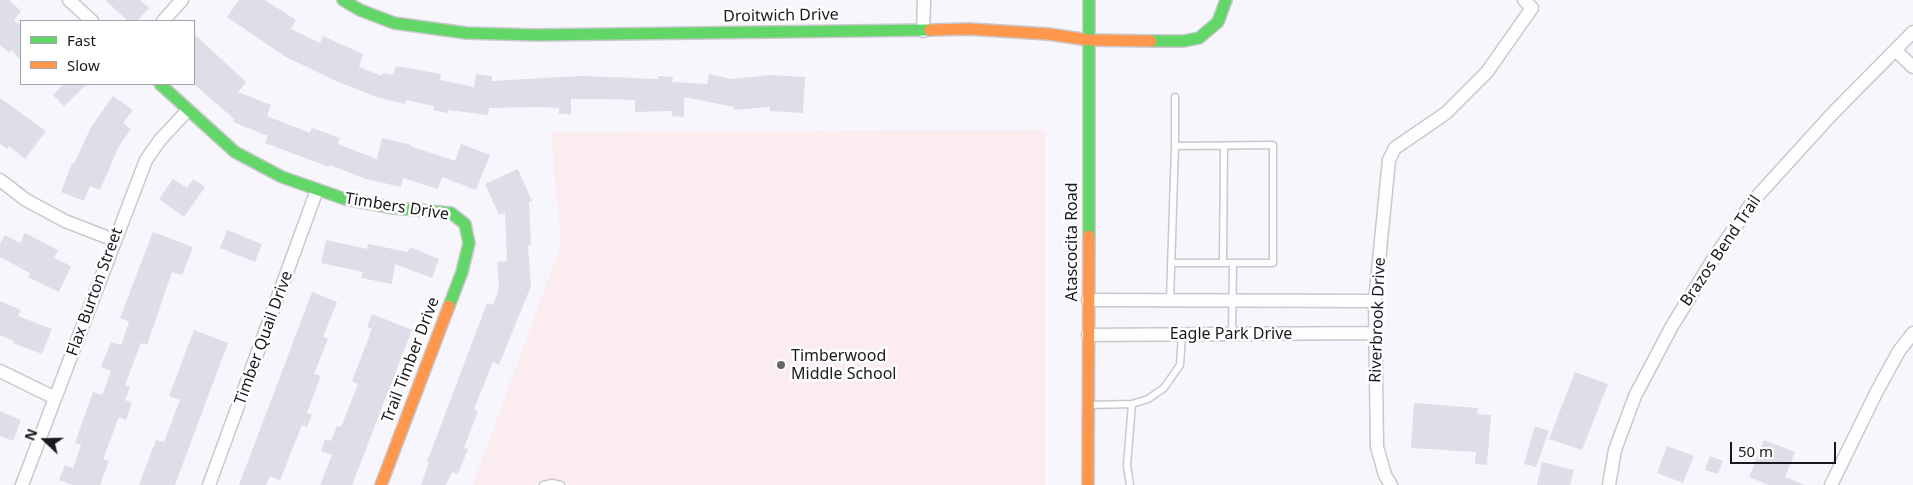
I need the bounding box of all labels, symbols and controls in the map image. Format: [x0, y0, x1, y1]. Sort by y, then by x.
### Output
street label: Droitwich Drive [723, 5, 839, 27]
legend [20, 20, 195, 85]
text: Fast [67, 30, 96, 50]
text: Slow [67, 55, 100, 75]
street label: Atascocita Road [1062, 182, 1082, 302]
street label: Timbers Drive [344, 189, 450, 225]
street label: Brazos Bend Trail [1677, 192, 1765, 310]
street label: Flax Burton Street [63, 225, 127, 359]
street label: Riverbrook Drive [1366, 257, 1390, 383]
street label: Timber Quail Drive [231, 268, 297, 408]
street label: Trail Timber Drive [378, 294, 444, 426]
street label: Eagle Park Drive [1170, 324, 1292, 344]
place label: Timberwood Middle School [791, 346, 896, 384]
marker: Timberwood Middle School [775, 359, 787, 371]
north arrow [20, 415, 70, 465]
text: N [20, 426, 41, 443]
scale bar [1733, 432, 1839, 464]
text: 50 m [1738, 441, 1773, 461]

